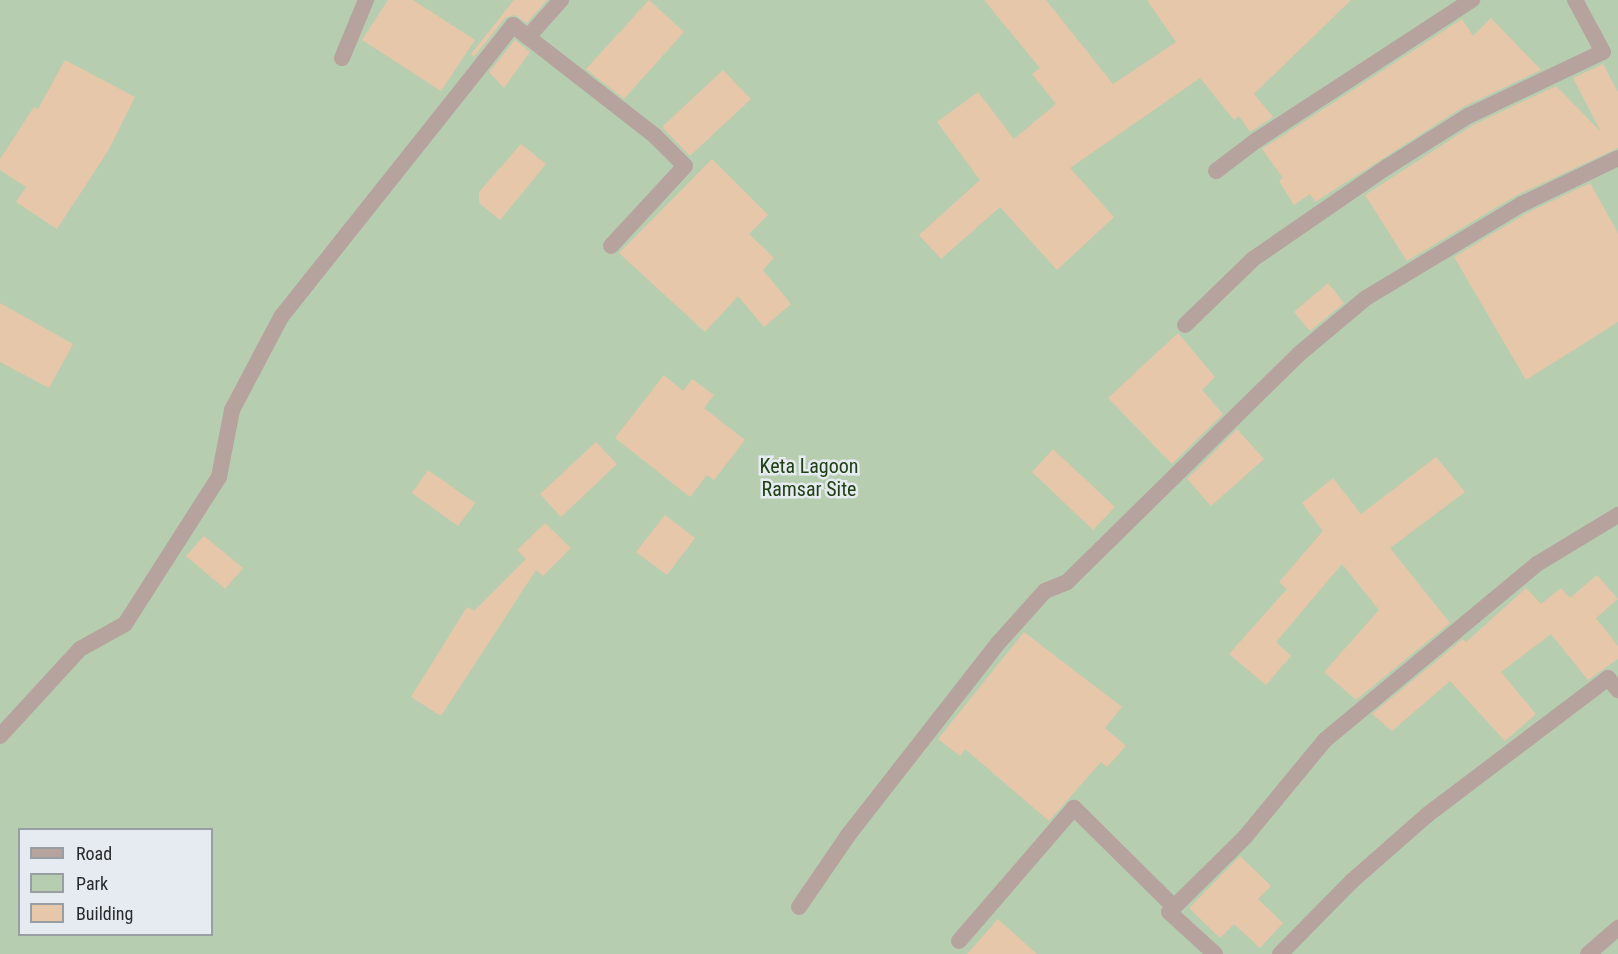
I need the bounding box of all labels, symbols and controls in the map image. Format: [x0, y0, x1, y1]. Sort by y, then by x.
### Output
park label: Keta Lagoon Ramsar Site [760, 454, 858, 501]
legend [18, 828, 213, 936]
text: Road [76, 843, 112, 864]
text: Park [76, 873, 108, 894]
text: Building [76, 903, 133, 924]

